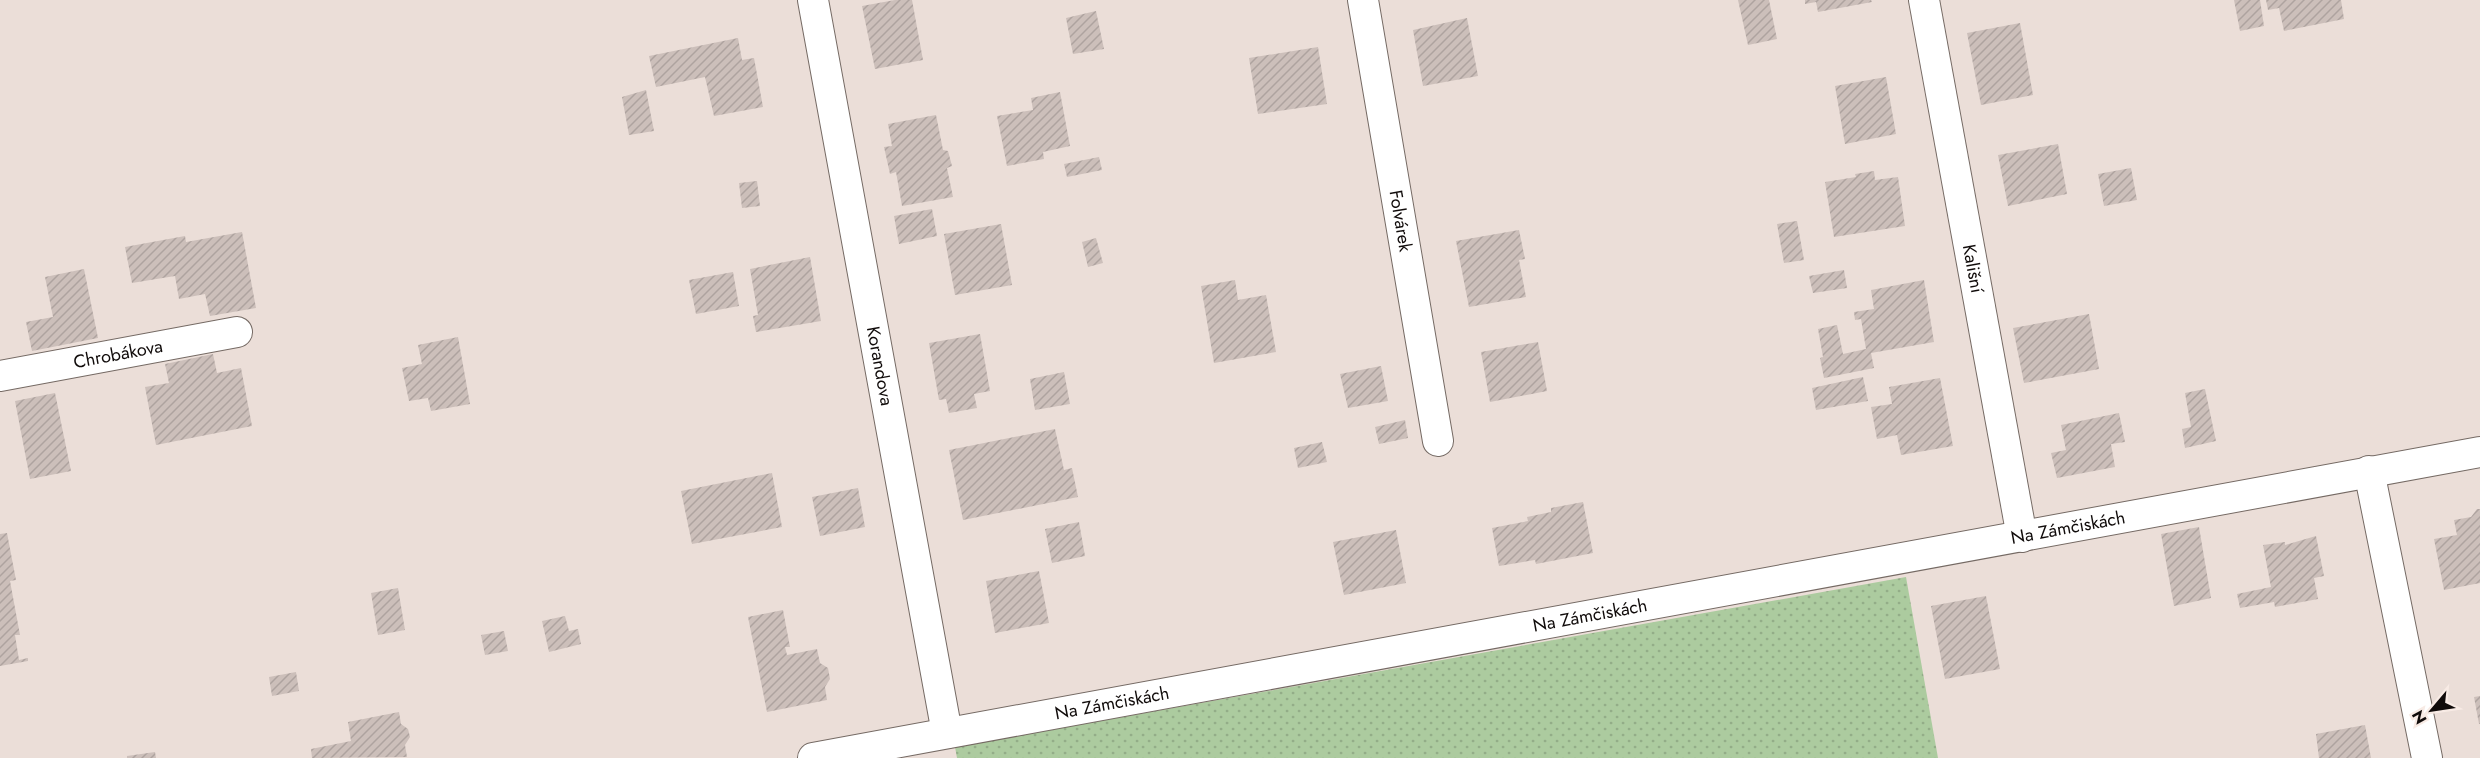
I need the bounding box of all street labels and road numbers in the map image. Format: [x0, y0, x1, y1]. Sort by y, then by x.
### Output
street label: Folvárek [1383, 188, 1419, 254]
street label: Kališní [1956, 242, 1990, 296]
street label: Korandova [860, 324, 900, 408]
street label: Chrobákova [71, 333, 165, 375]
street label: Na Zámčiskách [2009, 504, 2127, 551]
street label: Na Zámčiskách [1531, 592, 1649, 639]
street label: Na Zámčiskách [1053, 680, 1171, 726]

